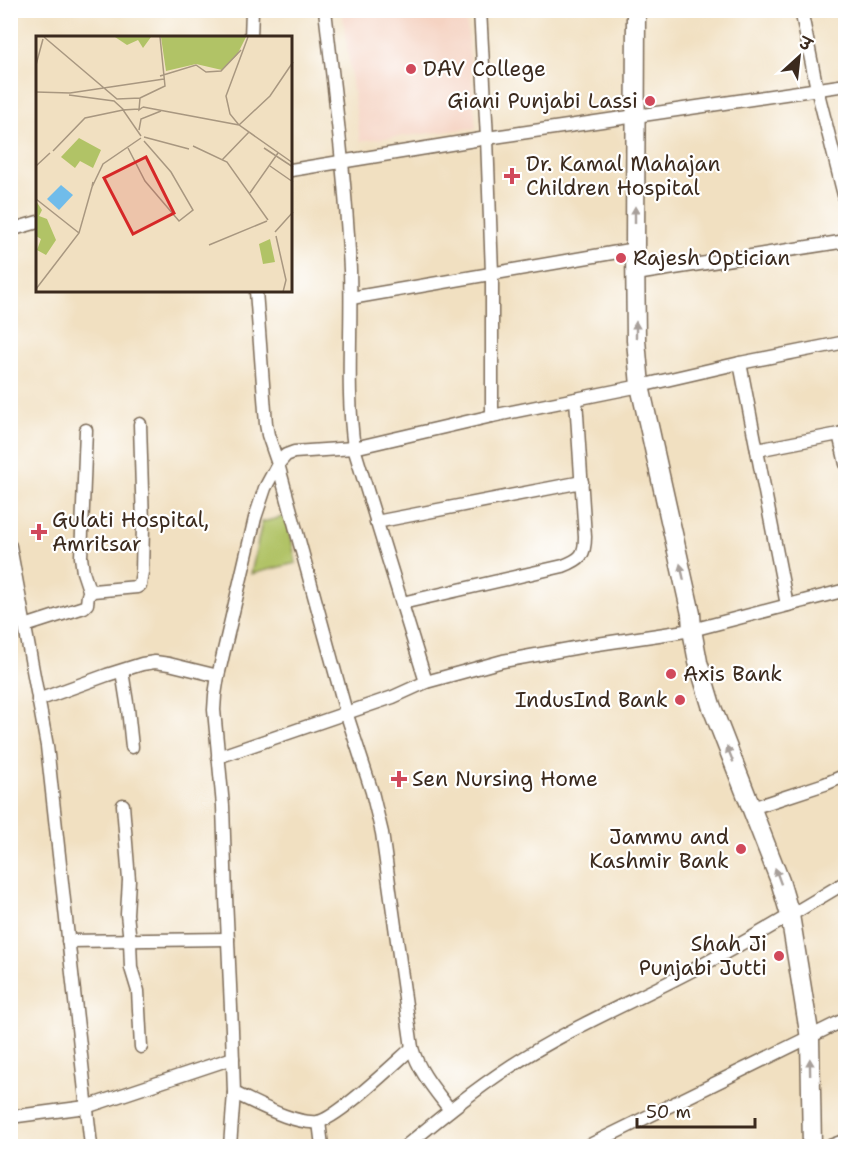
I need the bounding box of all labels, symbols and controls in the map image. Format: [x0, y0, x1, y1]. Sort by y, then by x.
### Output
north arrow [769, 27, 829, 87]
text: उ [794, 31, 816, 56]
inset map [36, 36, 292, 292]
place label: DAV College [423, 55, 546, 83]
marker: DAV College [404, 62, 418, 76]
place label: Giani Punjabi Lassi [447, 87, 638, 115]
marker: Giani Punjabi Lassi [643, 94, 657, 108]
place label: Dr. Kamal Mahajan Children Hospital [526, 150, 721, 202]
marker: Dr. Kamal Mahajan Children Hospital [503, 167, 521, 185]
one-way arrow [630, 206, 640, 225]
place label: Rajesh Optician [633, 244, 790, 272]
marker: Rajesh Optician [614, 251, 628, 265]
one-way arrow [631, 320, 641, 339]
place label: Gulati Hospital, Amritsar [52, 506, 209, 558]
marker: Gulati Hospital, Amritsar [30, 523, 48, 541]
one-way arrow [677, 563, 686, 582]
place label: Axis Bank [683, 660, 782, 688]
marker: Axis Bank [664, 667, 678, 681]
place label: IndusInd Bank [515, 686, 668, 714]
marker: IndusInd Bank [673, 693, 687, 707]
one-way arrow [725, 744, 735, 762]
place label: Sen Nursing Home [412, 765, 598, 793]
marker: Sen Nursing Home [390, 770, 408, 788]
place label: Jammu and Kashmir Bank [589, 823, 729, 875]
marker: Jammu and Kashmir Bank [734, 842, 748, 856]
one-way arrow [772, 866, 782, 884]
place label: Shah Ji Punjabi Jutti [639, 930, 767, 982]
marker: Shah Ji Punjabi Jutti [772, 949, 786, 963]
one-way arrow [805, 1058, 815, 1077]
scale bar [637, 1091, 756, 1129]
text: 50 m [646, 1100, 691, 1124]

